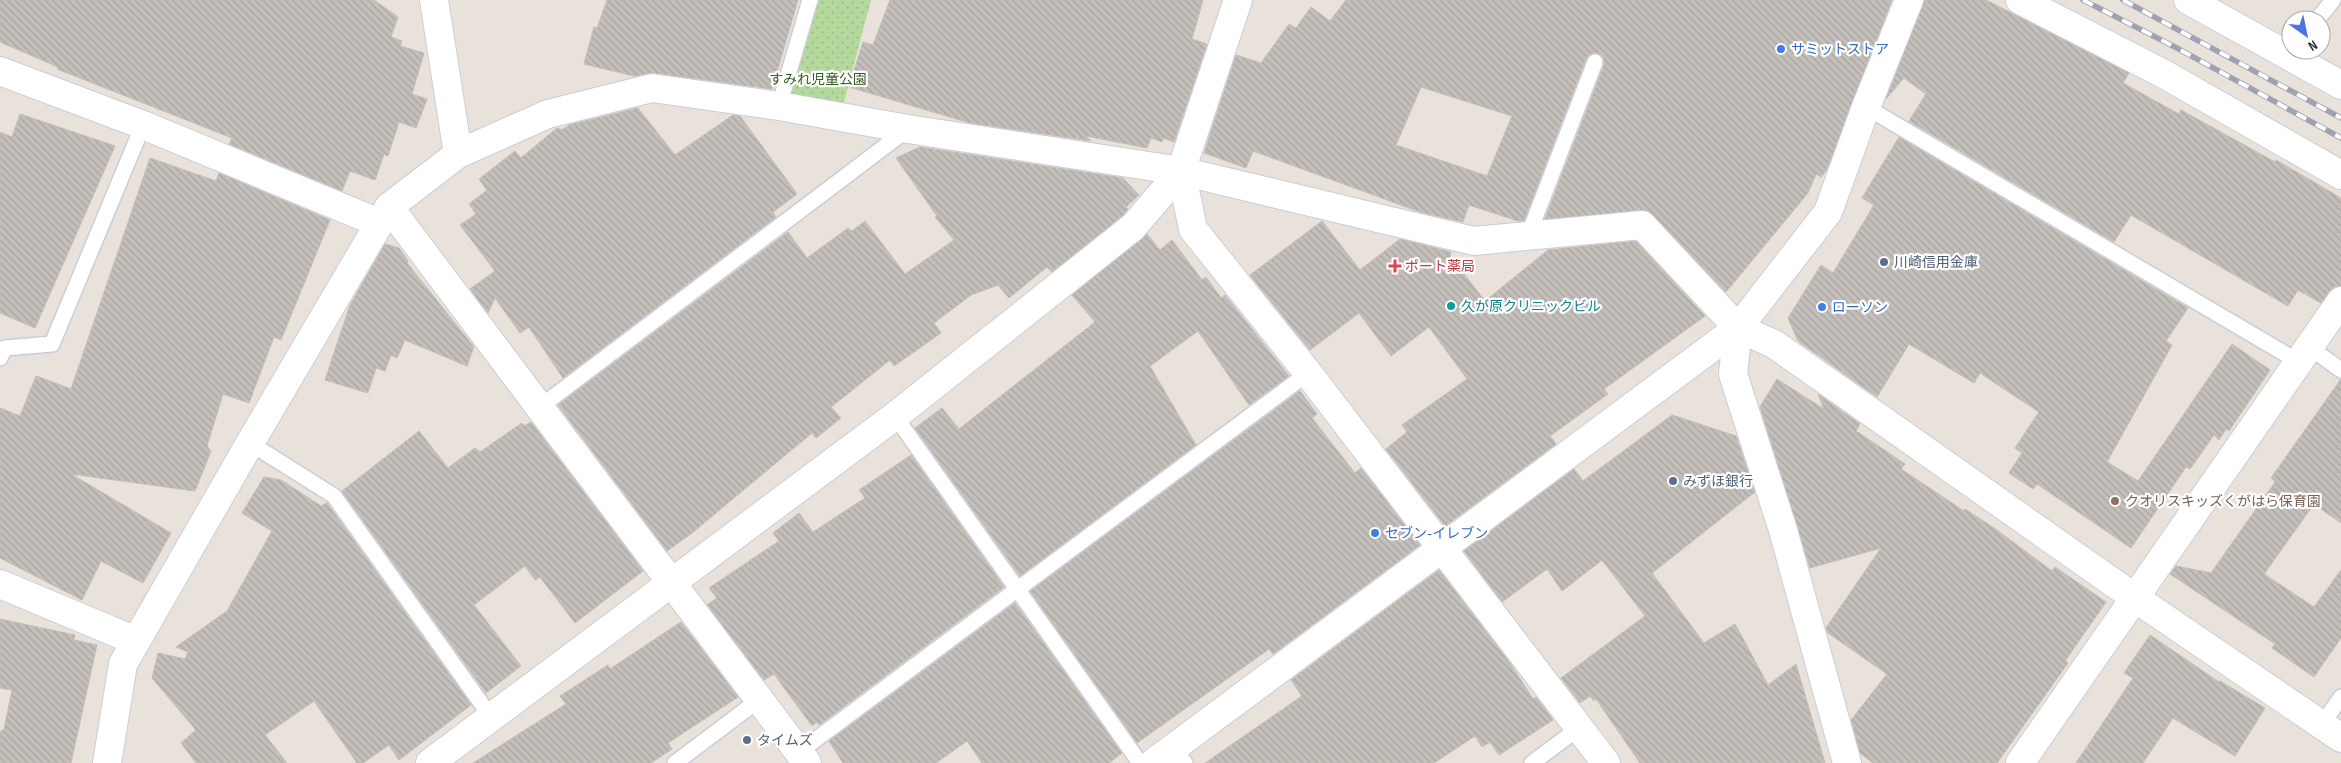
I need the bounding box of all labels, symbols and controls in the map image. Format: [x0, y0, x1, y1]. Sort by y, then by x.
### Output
north arrow [2281, 10, 2331, 60]
text: N [2305, 36, 2321, 55]
place label: サミットストア [1791, 41, 1889, 58]
marker: サミットストア [1775, 43, 1787, 55]
park label: すみれ児童公園 [769, 71, 867, 88]
place label: 川崎信用金庫 [1894, 254, 1978, 271]
marker: 川崎信用金庫 [1878, 256, 1890, 268]
place label: ポート薬局 [1405, 258, 1475, 275]
marker: ポート薬局 [1389, 260, 1401, 272]
place label: 久が原クリニックビル [1461, 298, 1601, 315]
place label: ローソン [1832, 299, 1888, 316]
marker: 久が原クリニックビル [1445, 300, 1457, 312]
marker: ローソン [1816, 301, 1828, 313]
place label: みずほ銀行 [1683, 473, 1753, 490]
marker: みずほ銀行 [1667, 475, 1679, 487]
place label: クオリスキッズくがはら保育園 [2125, 493, 2321, 510]
marker: クオリスキッズくがはら保育園 [2109, 495, 2121, 507]
place label: セブン-イレブン [1385, 525, 1488, 542]
marker: セブン-イレブン [1369, 527, 1381, 539]
place label: タイムズ [757, 732, 813, 749]
marker: タイムズ [741, 734, 753, 746]

